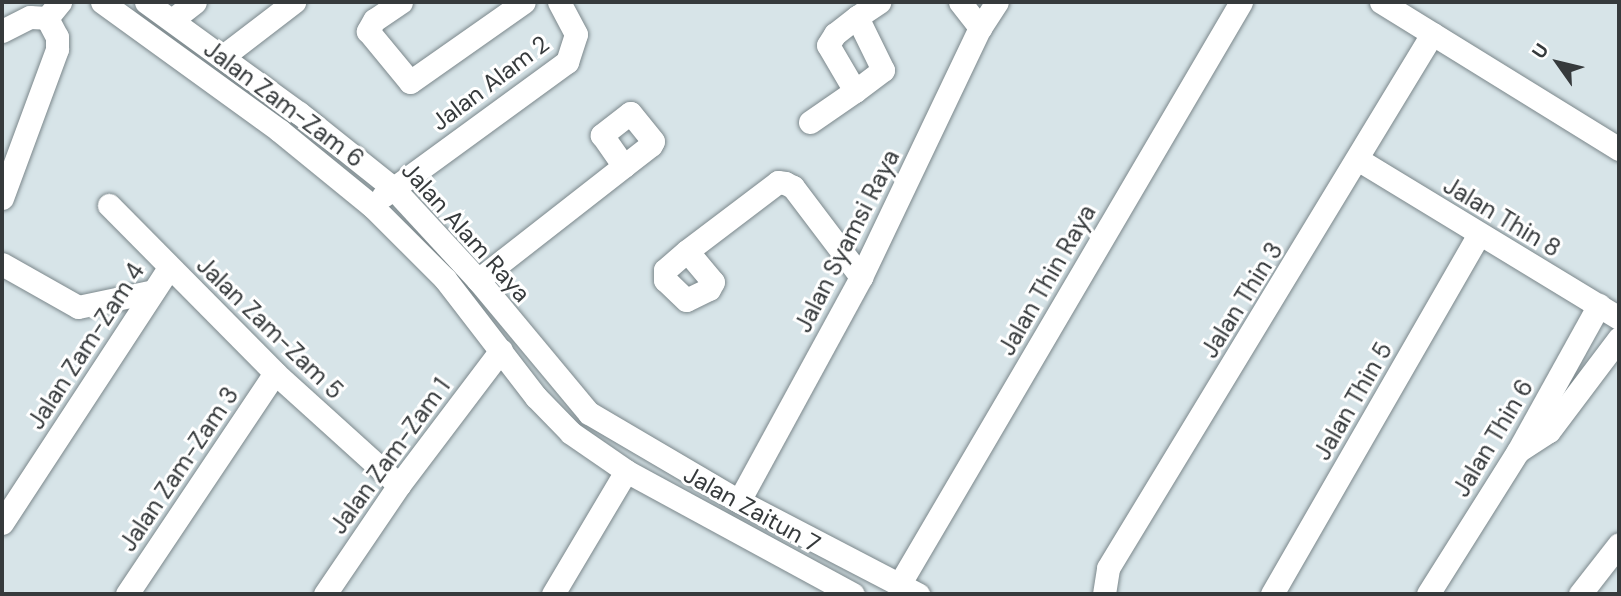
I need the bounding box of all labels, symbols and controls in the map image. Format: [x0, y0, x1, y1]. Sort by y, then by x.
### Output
north arrow [1523, 28, 1593, 98]
street label: Jalan Alam 2 [426, 29, 554, 137]
street label: Jalan Zam-Zam 6 [198, 34, 370, 174]
text: U [1526, 39, 1554, 63]
street label: Jalan Syamsi Raya [789, 145, 905, 337]
street label: Jalan Alam Raya [396, 156, 536, 308]
street label: Jalan Thin 8 [1438, 171, 1566, 263]
street label: Jalan Thin Raya [992, 200, 1102, 360]
street label: Jalan Thin 3 [1195, 237, 1289, 363]
street label: Jalan Zam-Zam 5 [191, 251, 349, 405]
street label: Jalan Zam-Zam 4 [22, 257, 150, 435]
street label: Jalan Thin 5 [1308, 337, 1398, 465]
street label: Jalan Zam-Zam 1 [324, 373, 456, 539]
street label: Jalan Thin 6 [1447, 374, 1539, 502]
street label: Jalan Zam-Zam 3 [113, 381, 245, 557]
street label: Jalan Zaitun 7 [679, 460, 825, 558]

